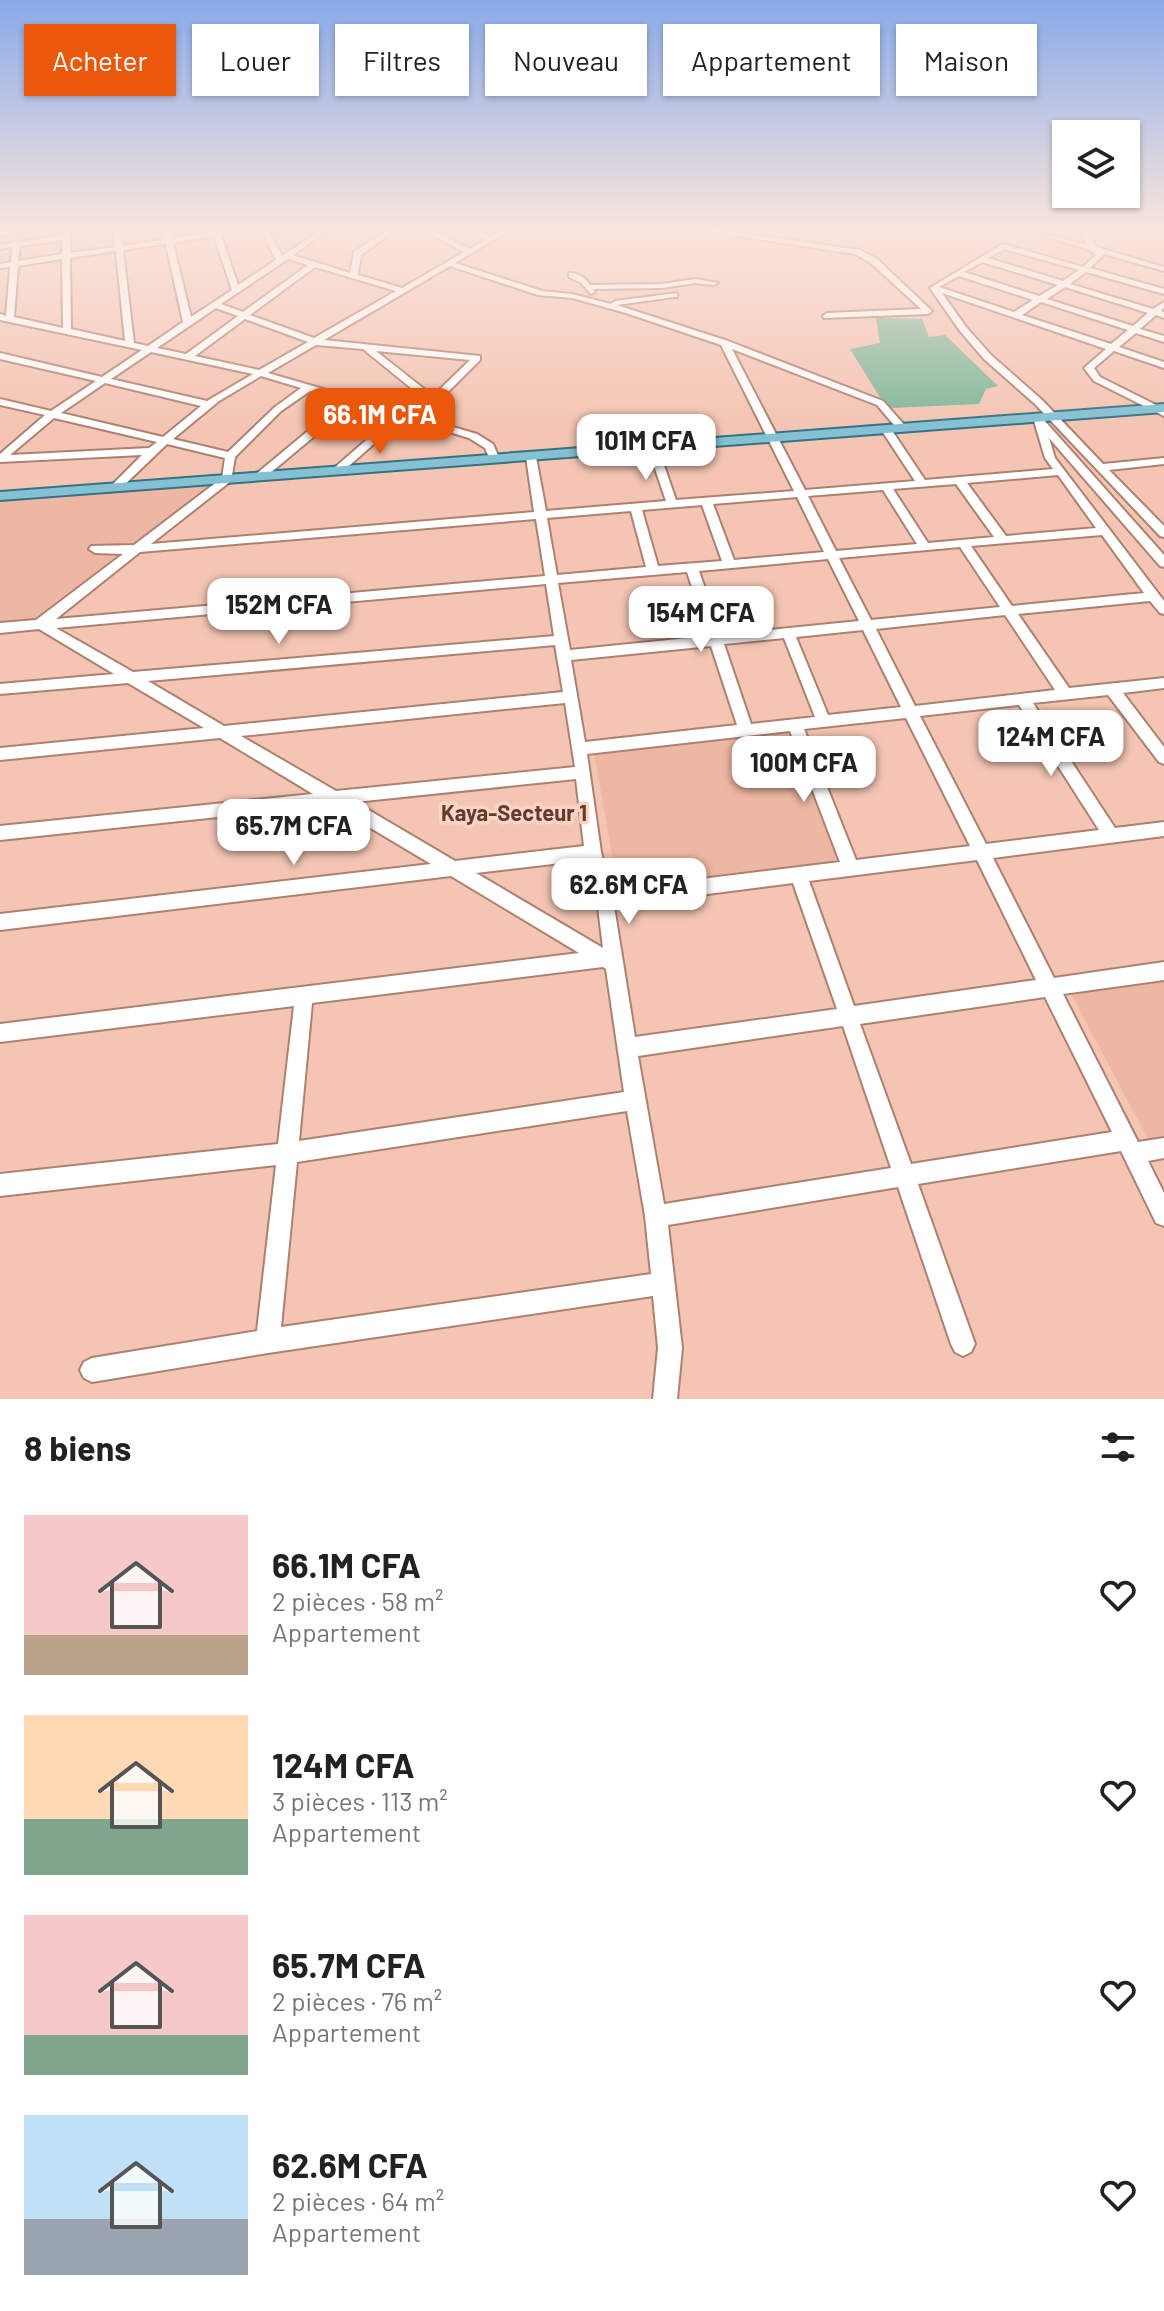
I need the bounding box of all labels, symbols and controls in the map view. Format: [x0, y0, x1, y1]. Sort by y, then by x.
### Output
chip: Acheter [24, 24, 176, 96]
chip: Louer [192, 24, 319, 96]
chip: Filtres [335, 24, 469, 96]
chip: Nouveau [485, 24, 647, 96]
chip: Appartement [663, 24, 880, 96]
chip: Maison [896, 24, 1037, 96]
map controls [1052, 120, 1140, 208]
button: layers [1052, 120, 1140, 208]
pin: 66.1M CFA [288, 388, 472, 456]
text: 66.1M CFA [323, 398, 437, 429]
pin: 101M CFA [563, 414, 729, 482]
text: 101M CFA [595, 424, 697, 455]
pin: 152M CFA [196, 578, 362, 646]
pin: 154M CFA [618, 586, 784, 654]
text: 152M CFA [225, 588, 333, 619]
text: 154M CFA [647, 596, 755, 627]
pin: 124M CFA [968, 710, 1134, 778]
text: 124M CFA [996, 720, 1106, 751]
pin: 100M CFA [721, 736, 887, 804]
text: 100M CFA [750, 746, 858, 777]
pin: 65.7M CFA [202, 799, 386, 867]
district label: Kaya-Secteur 1 [441, 799, 587, 825]
text: 65.7M CFA [235, 809, 353, 840]
pin: 62.6M CFA [537, 858, 721, 926]
text: 62.6M CFA [569, 868, 689, 899]
icon: filters [1096, 1425, 1140, 1469]
text: 8 biens [24, 1427, 131, 1468]
text: 66.1M CFA [272, 1544, 421, 1585]
icon: home [88, 1547, 184, 1643]
icon: heart [1096, 1573, 1140, 1617]
text: 2 pièces · 58 m² [272, 1585, 444, 1616]
text: Appartement [272, 1616, 421, 1647]
text: 124M CFA [272, 1744, 415, 1785]
icon: home [88, 1747, 184, 1843]
icon: heart [1096, 1773, 1140, 1817]
text: 3 pièces · 113 m² [272, 1785, 448, 1816]
text: Appartement [272, 1816, 421, 1847]
text: 65.7M CFA [272, 1944, 426, 1985]
icon: home [88, 1947, 184, 2043]
icon: heart [1096, 1973, 1140, 2017]
text: 2 pièces · 76 m² [272, 1985, 442, 2016]
text: Appartement [272, 2016, 421, 2047]
text: 62.6M CFA [272, 2144, 428, 2185]
icon: home [88, 2147, 184, 2243]
icon: heart [1096, 2173, 1140, 2217]
text: 2 pièces · 64 m² [272, 2185, 444, 2216]
text: Appartement [272, 2216, 421, 2247]

